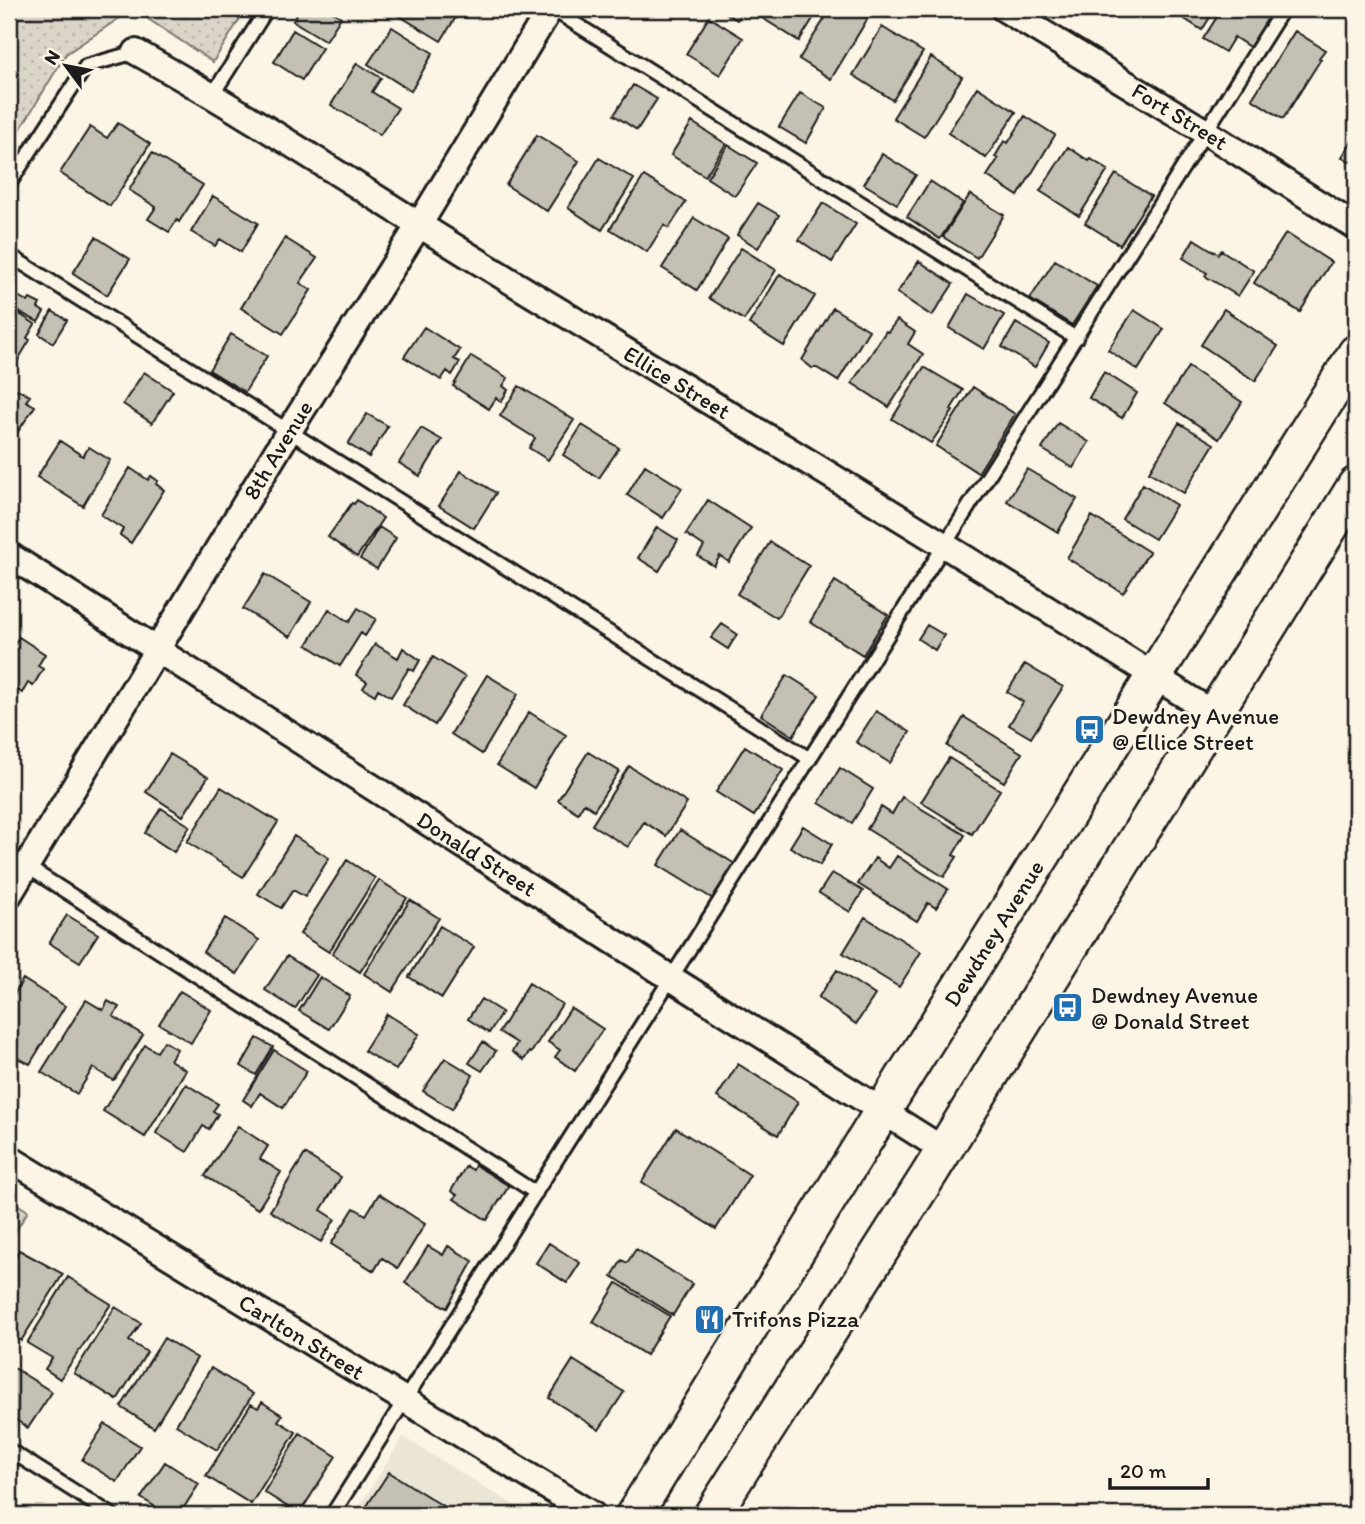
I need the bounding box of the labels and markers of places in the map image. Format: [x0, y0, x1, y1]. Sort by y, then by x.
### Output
place label: Dewdney Avenue @ Ellice Street [1112, 702, 1279, 756]
bus stop icon: Dewdney Avenue @ Ellice Street [1072, 712, 1106, 746]
place label: Dewdney Avenue @ Donald Street [1091, 981, 1258, 1035]
bus stop icon: Dewdney Avenue @ Donald Street [1051, 991, 1085, 1025]
restaurant icon: Trifons Pizza [692, 1302, 726, 1336]
place label: Trifons Pizza [732, 1305, 859, 1333]

